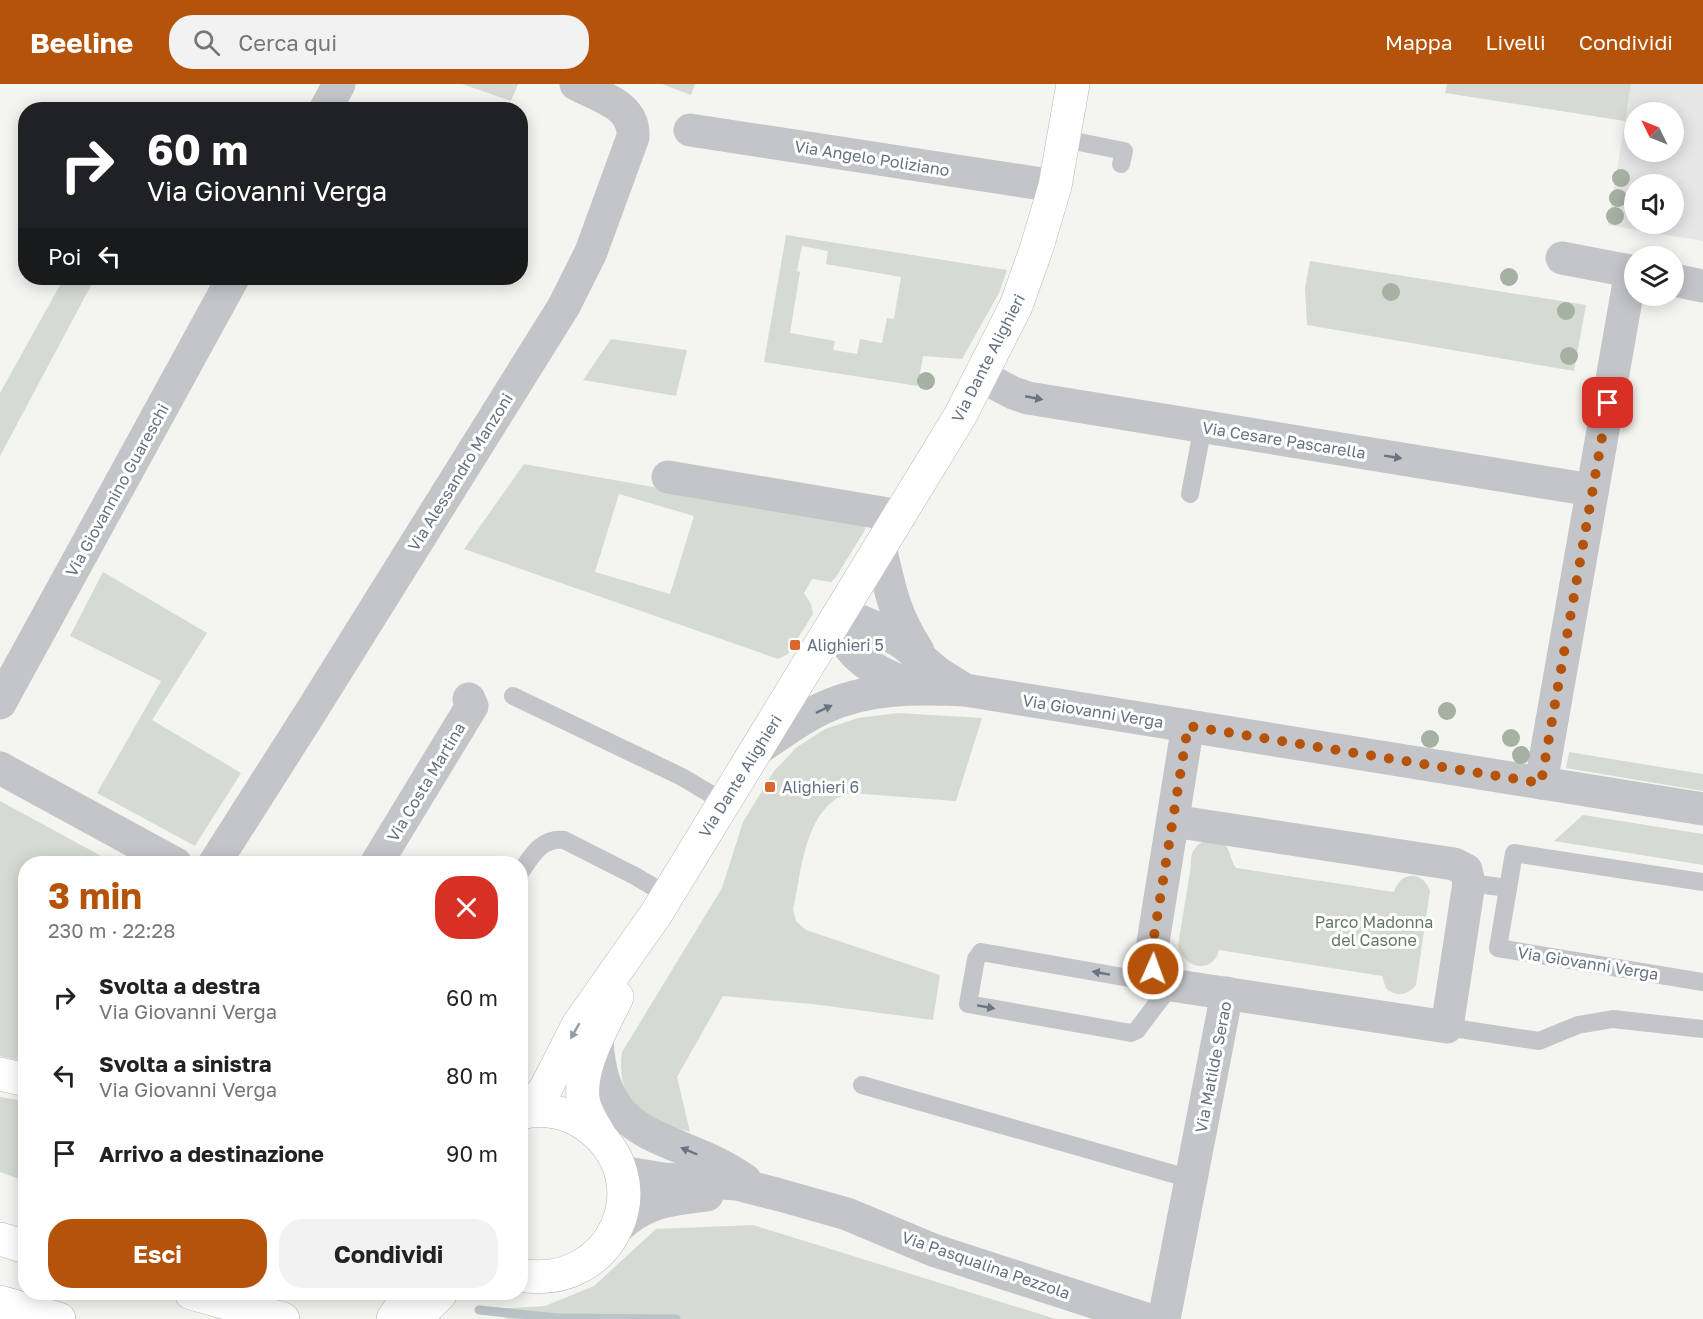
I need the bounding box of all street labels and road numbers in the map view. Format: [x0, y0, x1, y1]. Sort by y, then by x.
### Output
street label: Via Angelo Poliziano [793, 136, 951, 180]
street label: Via Dante Alighieri [947, 291, 1029, 425]
street label: Via Alessandro Manzoni [403, 389, 517, 555]
street label: Via Giovannino Guareschi [61, 400, 173, 580]
street label: Via Cesare Pascarella [1201, 417, 1367, 463]
street label: Via Giovanni Verga [1021, 690, 1165, 732]
street label: Via Dante Alighieri [694, 711, 786, 841]
street label: Via Costa Martina [383, 719, 469, 845]
street label: Via Giovanni Verga [1516, 942, 1660, 984]
street label: Via Matilde Serao [1190, 999, 1236, 1135]
street label: Via Pasqualina Pezzola [899, 1227, 1073, 1303]

